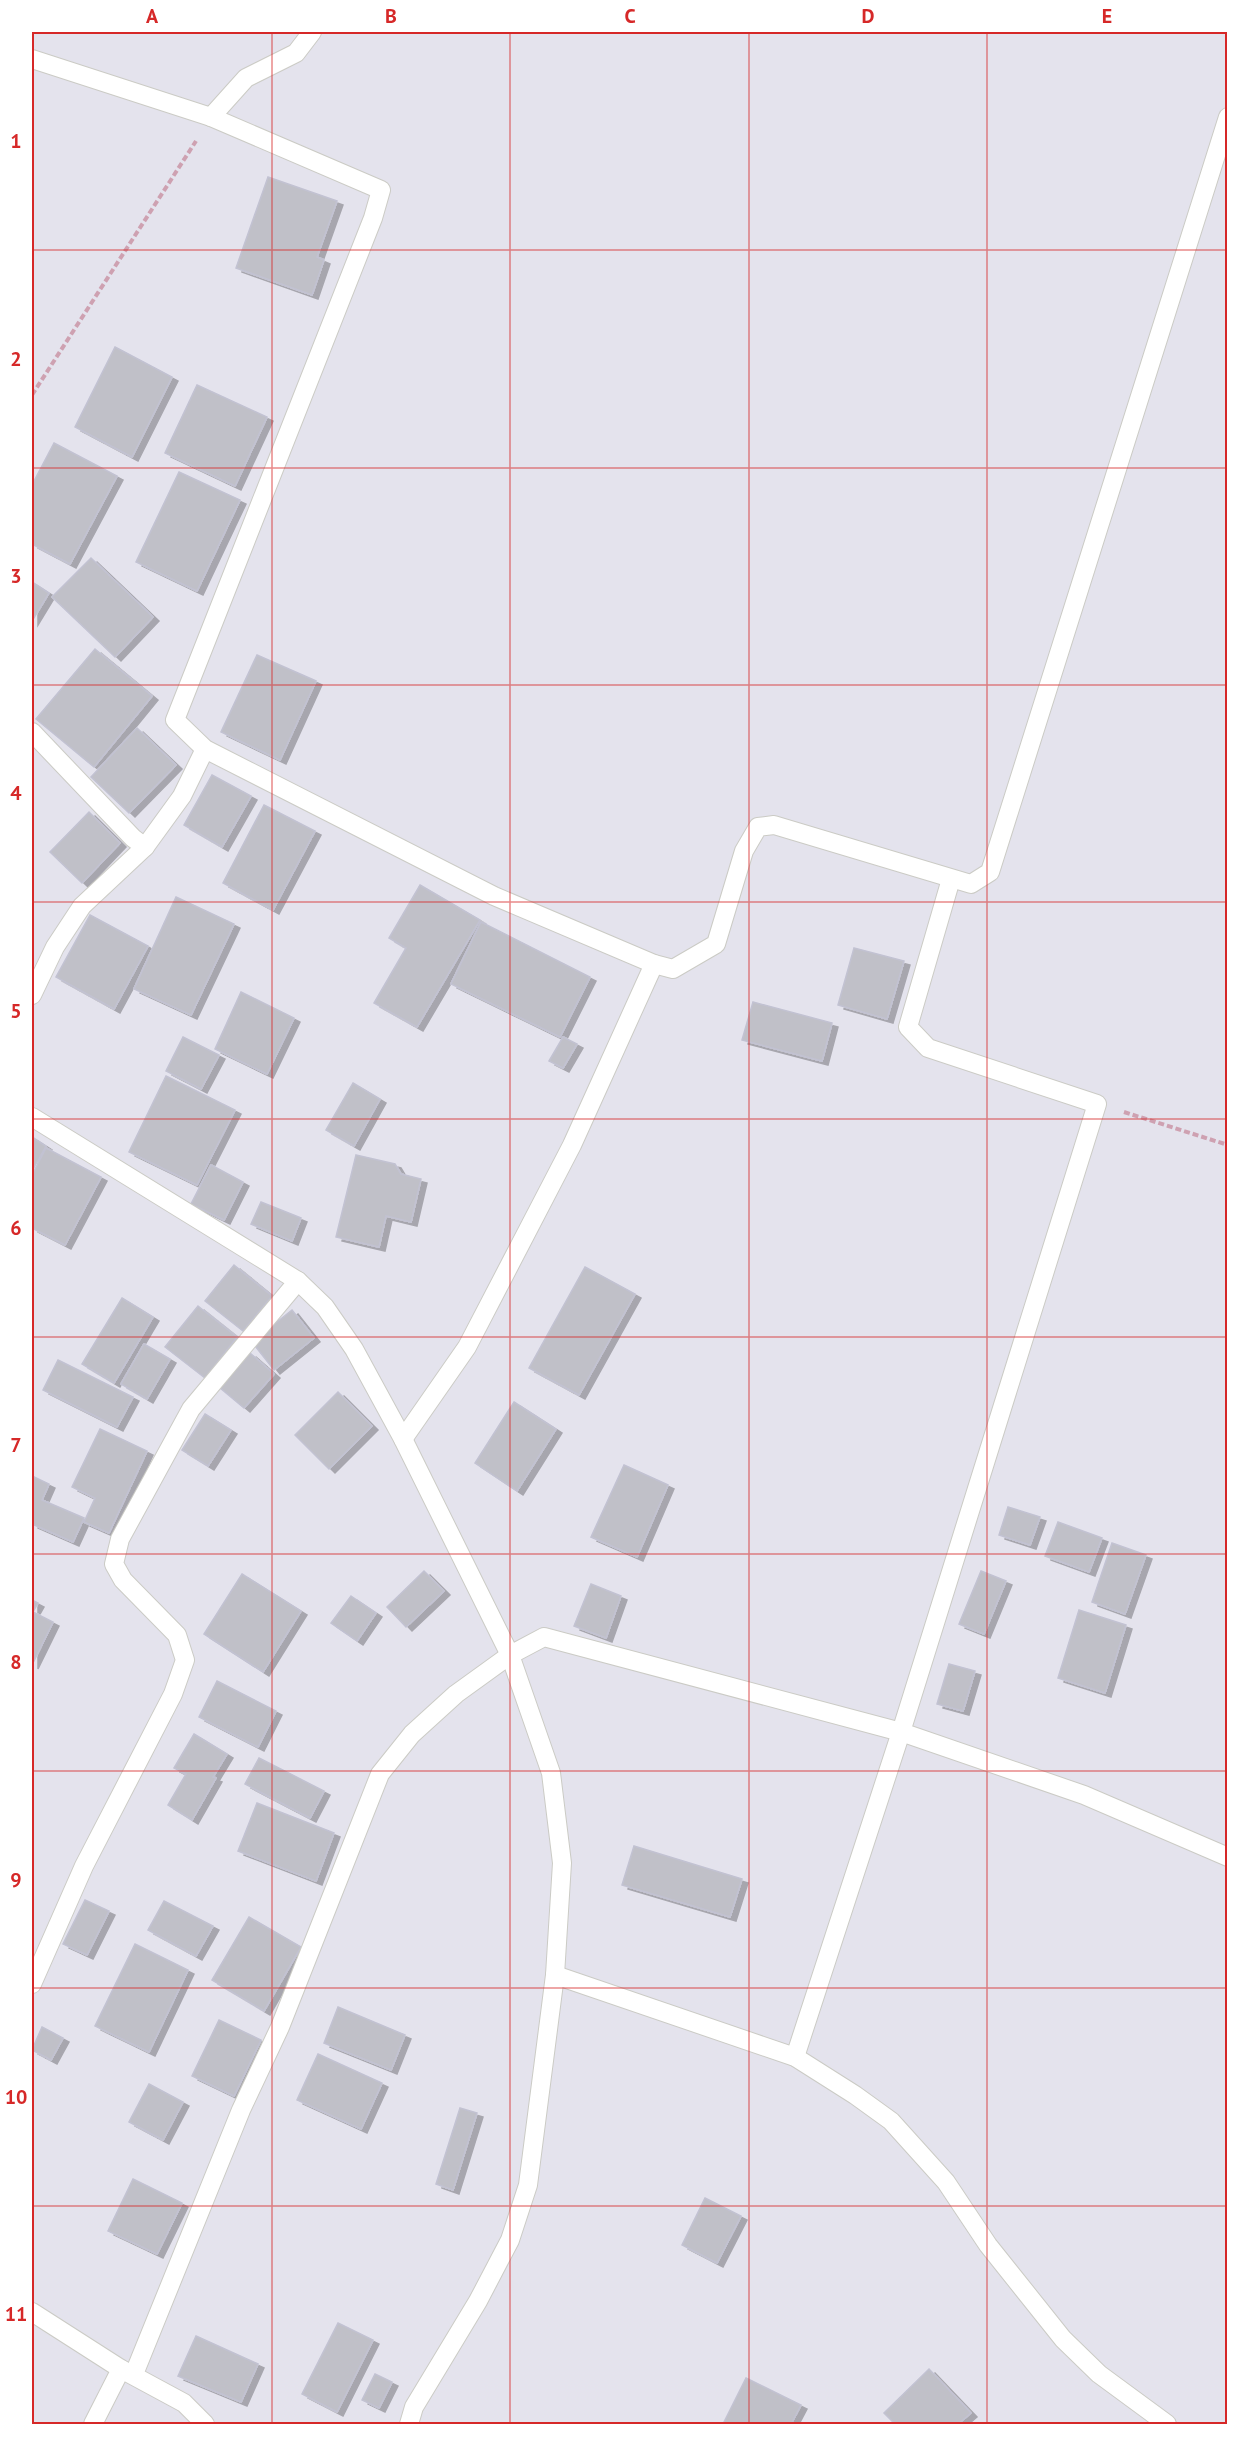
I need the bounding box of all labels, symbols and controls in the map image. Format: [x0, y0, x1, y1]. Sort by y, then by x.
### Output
text: A [146, 3, 159, 29]
text: B [385, 3, 397, 29]
text: C [624, 3, 636, 29]
text: D [862, 3, 875, 29]
text: E [1102, 3, 1112, 29]
text: 1 [10, 128, 22, 154]
text: 2 [10, 346, 22, 372]
text: 3 [10, 563, 22, 589]
text: 4 [10, 780, 22, 806]
text: 5 [10, 998, 22, 1024]
text: 6 [10, 1215, 22, 1241]
text: 7 [10, 1432, 22, 1458]
text: 8 [10, 1649, 22, 1675]
text: 9 [10, 1867, 22, 1893]
text: 10 [5, 2084, 27, 2110]
text: 11 [5, 2301, 27, 2327]

